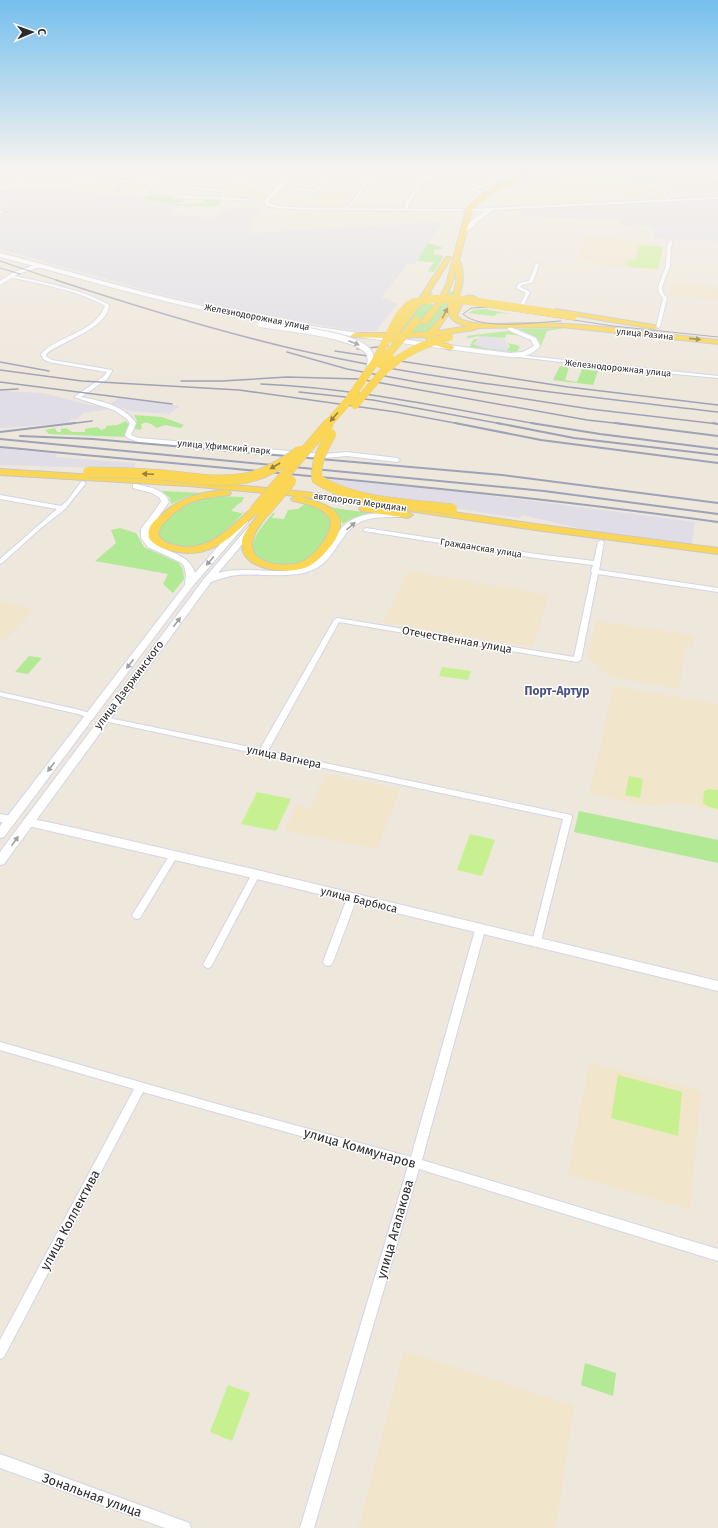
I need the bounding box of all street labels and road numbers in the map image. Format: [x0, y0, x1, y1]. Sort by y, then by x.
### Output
street label: Железнодорожная улица [204, 302, 310, 332]
street label: улица Разина [616, 326, 674, 342]
street label: Железнодорожная улица [564, 357, 672, 379]
street label: улица Уфимский парк [177, 438, 271, 456]
street label: автодорога Меридиан [313, 491, 407, 513]
street label: Гражданская улица [439, 537, 523, 559]
street label: Отечественная улица [401, 624, 513, 656]
street label: улица Дзержинского [92, 638, 166, 732]
street label: улица Вагнера [246, 743, 322, 771]
street label: улица Барбюса [319, 884, 399, 916]
street label: улица Коммунаров [302, 1125, 418, 1171]
street label: улица Коллектива [37, 1167, 103, 1273]
street label: улица Агалакова [374, 1178, 416, 1280]
street label: Зональная улица [40, 1470, 144, 1520]

